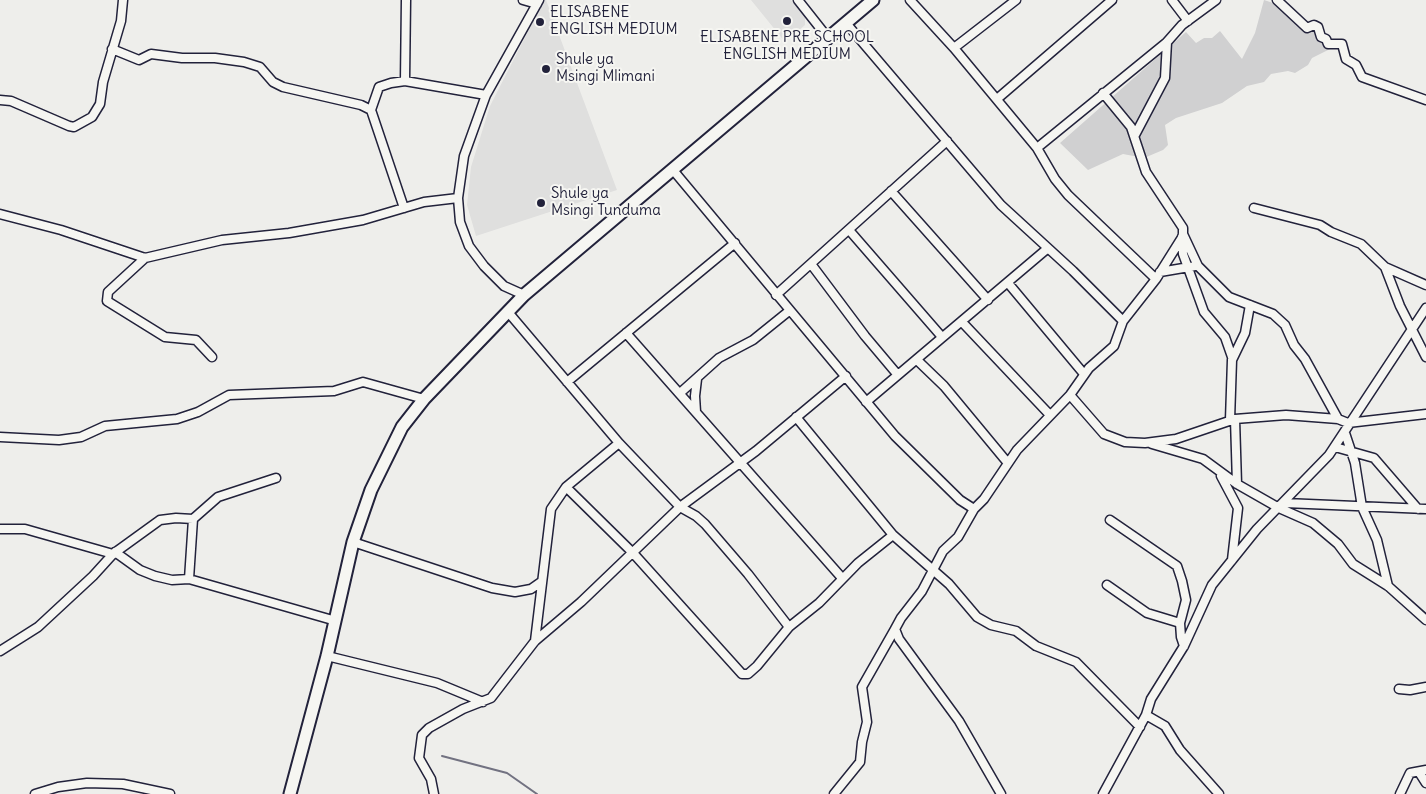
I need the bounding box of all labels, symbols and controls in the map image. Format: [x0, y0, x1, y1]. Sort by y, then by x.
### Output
place label: ELISABENE ENGLISH MEDIUM [550, 4, 678, 39]
marker: ELISABENE PRE SCHOOL ENGLISH MEDIUM [781, 15, 793, 27]
marker: ELISABENE ENGLISH MEDIUM [534, 16, 546, 28]
place label: ELISABENE PRE SCHOOL ENGLISH MEDIUM [700, 29, 874, 64]
place label: Shule ya Msingi Mlimani [556, 51, 655, 86]
marker: Shule ya Msingi Mlimani [540, 63, 552, 75]
place label: Shule ya Msingi Tunduma [551, 185, 661, 220]
marker: Shule ya Msingi Tunduma [535, 197, 547, 209]

